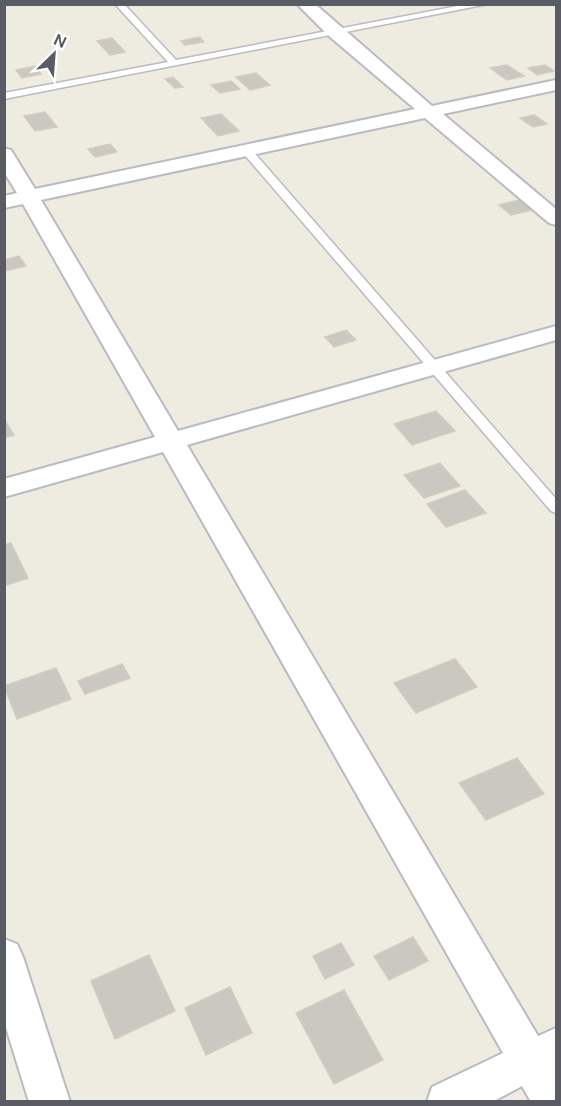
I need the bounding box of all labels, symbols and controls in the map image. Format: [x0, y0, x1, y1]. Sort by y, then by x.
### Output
north arrow [24, 24, 84, 84]
text: N [50, 29, 70, 53]

